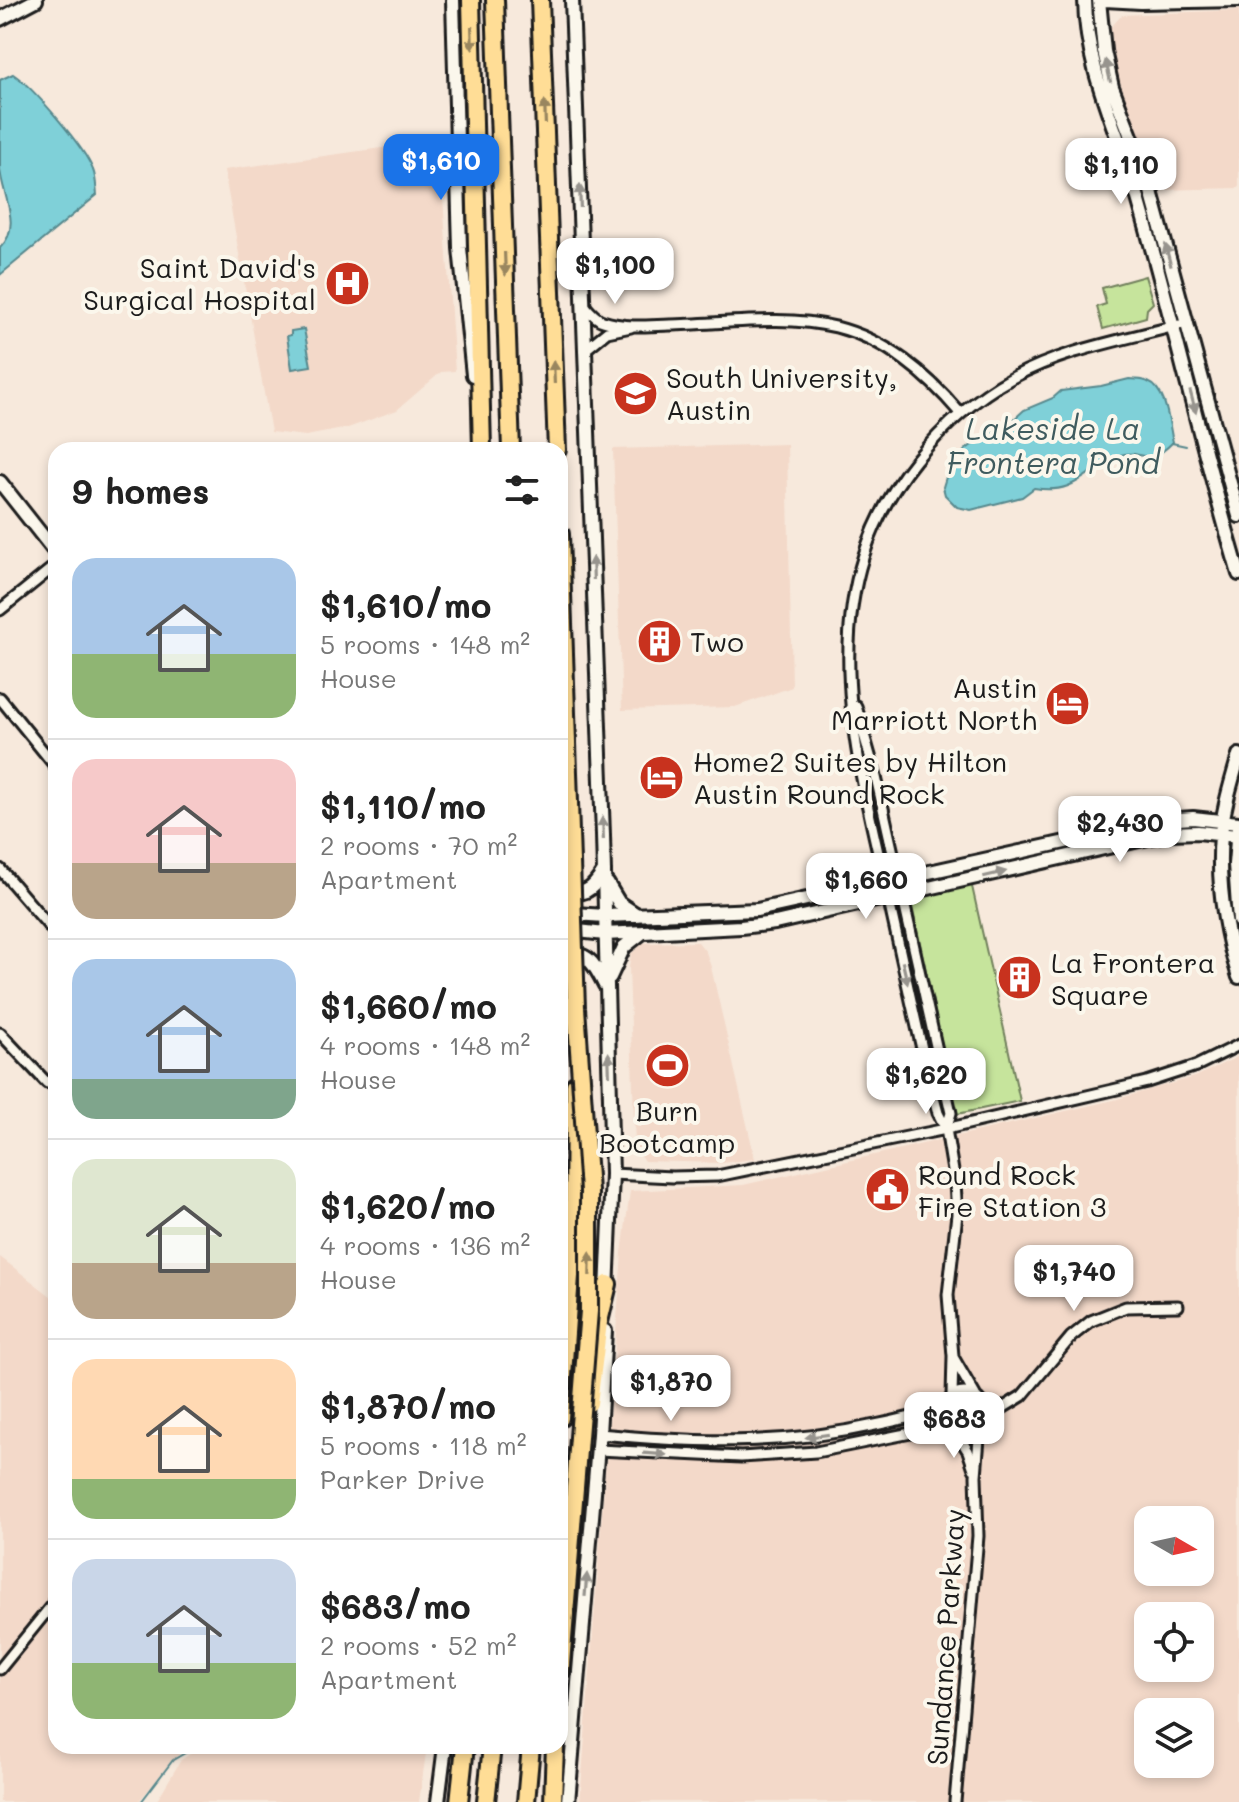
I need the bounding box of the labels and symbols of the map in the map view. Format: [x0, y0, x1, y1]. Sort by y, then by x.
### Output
one-way arrow [465, 26, 478, 51]
one-way arrow [1101, 58, 1114, 83]
one-way arrow [539, 99, 552, 124]
pin: $1,610 [376, 134, 506, 202]
pin: $1,110 [1056, 138, 1186, 206]
one-way arrow [573, 183, 586, 208]
pin: $1,100 [550, 238, 680, 306]
one-way arrow [1162, 242, 1174, 267]
place label: Saint David's Surgical Hospital [83, 249, 316, 317]
one-way arrow [498, 252, 511, 277]
hospital icon: Saint David's Surgical Hospital [323, 259, 371, 307]
one-way arrow [548, 359, 561, 384]
place label: South University, Austin [666, 359, 897, 427]
school or university icon: South University, Austin [611, 369, 659, 417]
one-way arrow [1188, 389, 1200, 414]
water label: Lakeside La Frontera Pond [946, 408, 1162, 482]
one-way arrow [587, 555, 600, 580]
building icon: Two [635, 617, 683, 665]
place label: Two [690, 623, 744, 659]
place label: Austin Marriott North [831, 669, 1037, 737]
hotel icon: Austin Marriott North [1044, 679, 1092, 727]
place label: Home2 Suites by Hilton Austin Round Rock [693, 743, 1007, 811]
hotel icon: Home2 Suites by Hilton Austin Round Rock [638, 753, 686, 801]
pin: $2,430 [1055, 796, 1185, 864]
one-way arrow [596, 815, 609, 840]
pin: $1,660 [801, 853, 931, 921]
one-way arrow [983, 867, 1008, 880]
place label: La Frontera Square [1051, 944, 1215, 1012]
building icon: La Frontera Square [996, 954, 1044, 1002]
one-way arrow [899, 961, 912, 986]
sports icon: Burn Bootcamp [643, 1042, 691, 1090]
pin: $1,620 [861, 1048, 991, 1116]
one-way arrow [602, 1051, 615, 1076]
place label: Burn Bootcamp [599, 1092, 735, 1160]
place label: Round Rock Fire Station 3 [918, 1156, 1106, 1224]
public building icon: Round Rock Fire Station 3 [863, 1166, 911, 1214]
pin: $1,740 [1009, 1245, 1139, 1313]
one-way arrow [583, 1251, 596, 1276]
pin: $1,870 [606, 1355, 736, 1423]
pin: $683 [907, 1392, 1001, 1460]
one-way arrow [804, 1430, 829, 1443]
one-way arrow [643, 1448, 668, 1461]
north arrow [1134, 1506, 1214, 1586]
street label: Sundance Parkway [918, 1507, 972, 1767]
one-way arrow [580, 1572, 593, 1597]

